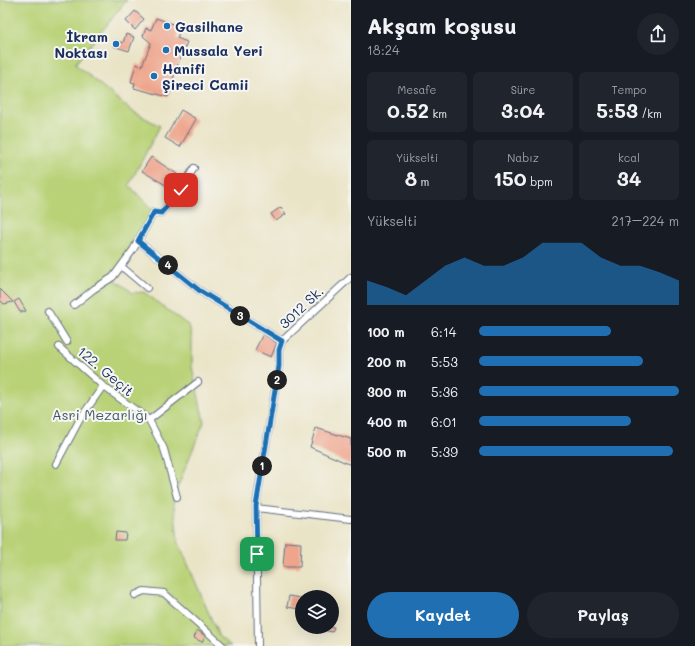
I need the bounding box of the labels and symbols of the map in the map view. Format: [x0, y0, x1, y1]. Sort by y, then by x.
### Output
place label: Gasilhane [175, 17, 243, 36]
marker: Gasilhane [162, 21, 172, 31]
place label: İkram Noktası [55, 27, 108, 62]
marker: İkram Noktası [111, 39, 121, 49]
place label: Mussala Yeri [174, 41, 263, 60]
marker: Mussala Yeri [161, 45, 171, 55]
place label: Hanifi Şireci Camii [162, 59, 249, 94]
marker: Hanifi Şireci Camii [149, 71, 159, 81]
pin [164, 173, 198, 207]
pin: 4 [158, 255, 178, 275]
street label: 3012 Sk. [274, 281, 328, 333]
pin: 3 [230, 306, 250, 326]
street label: 122. Geçit [74, 342, 138, 400]
pin: 2 [267, 370, 287, 390]
park label: Asri Mezarlığı [52, 405, 148, 424]
pin: 1 [252, 456, 272, 476]
pin [240, 537, 274, 571]

